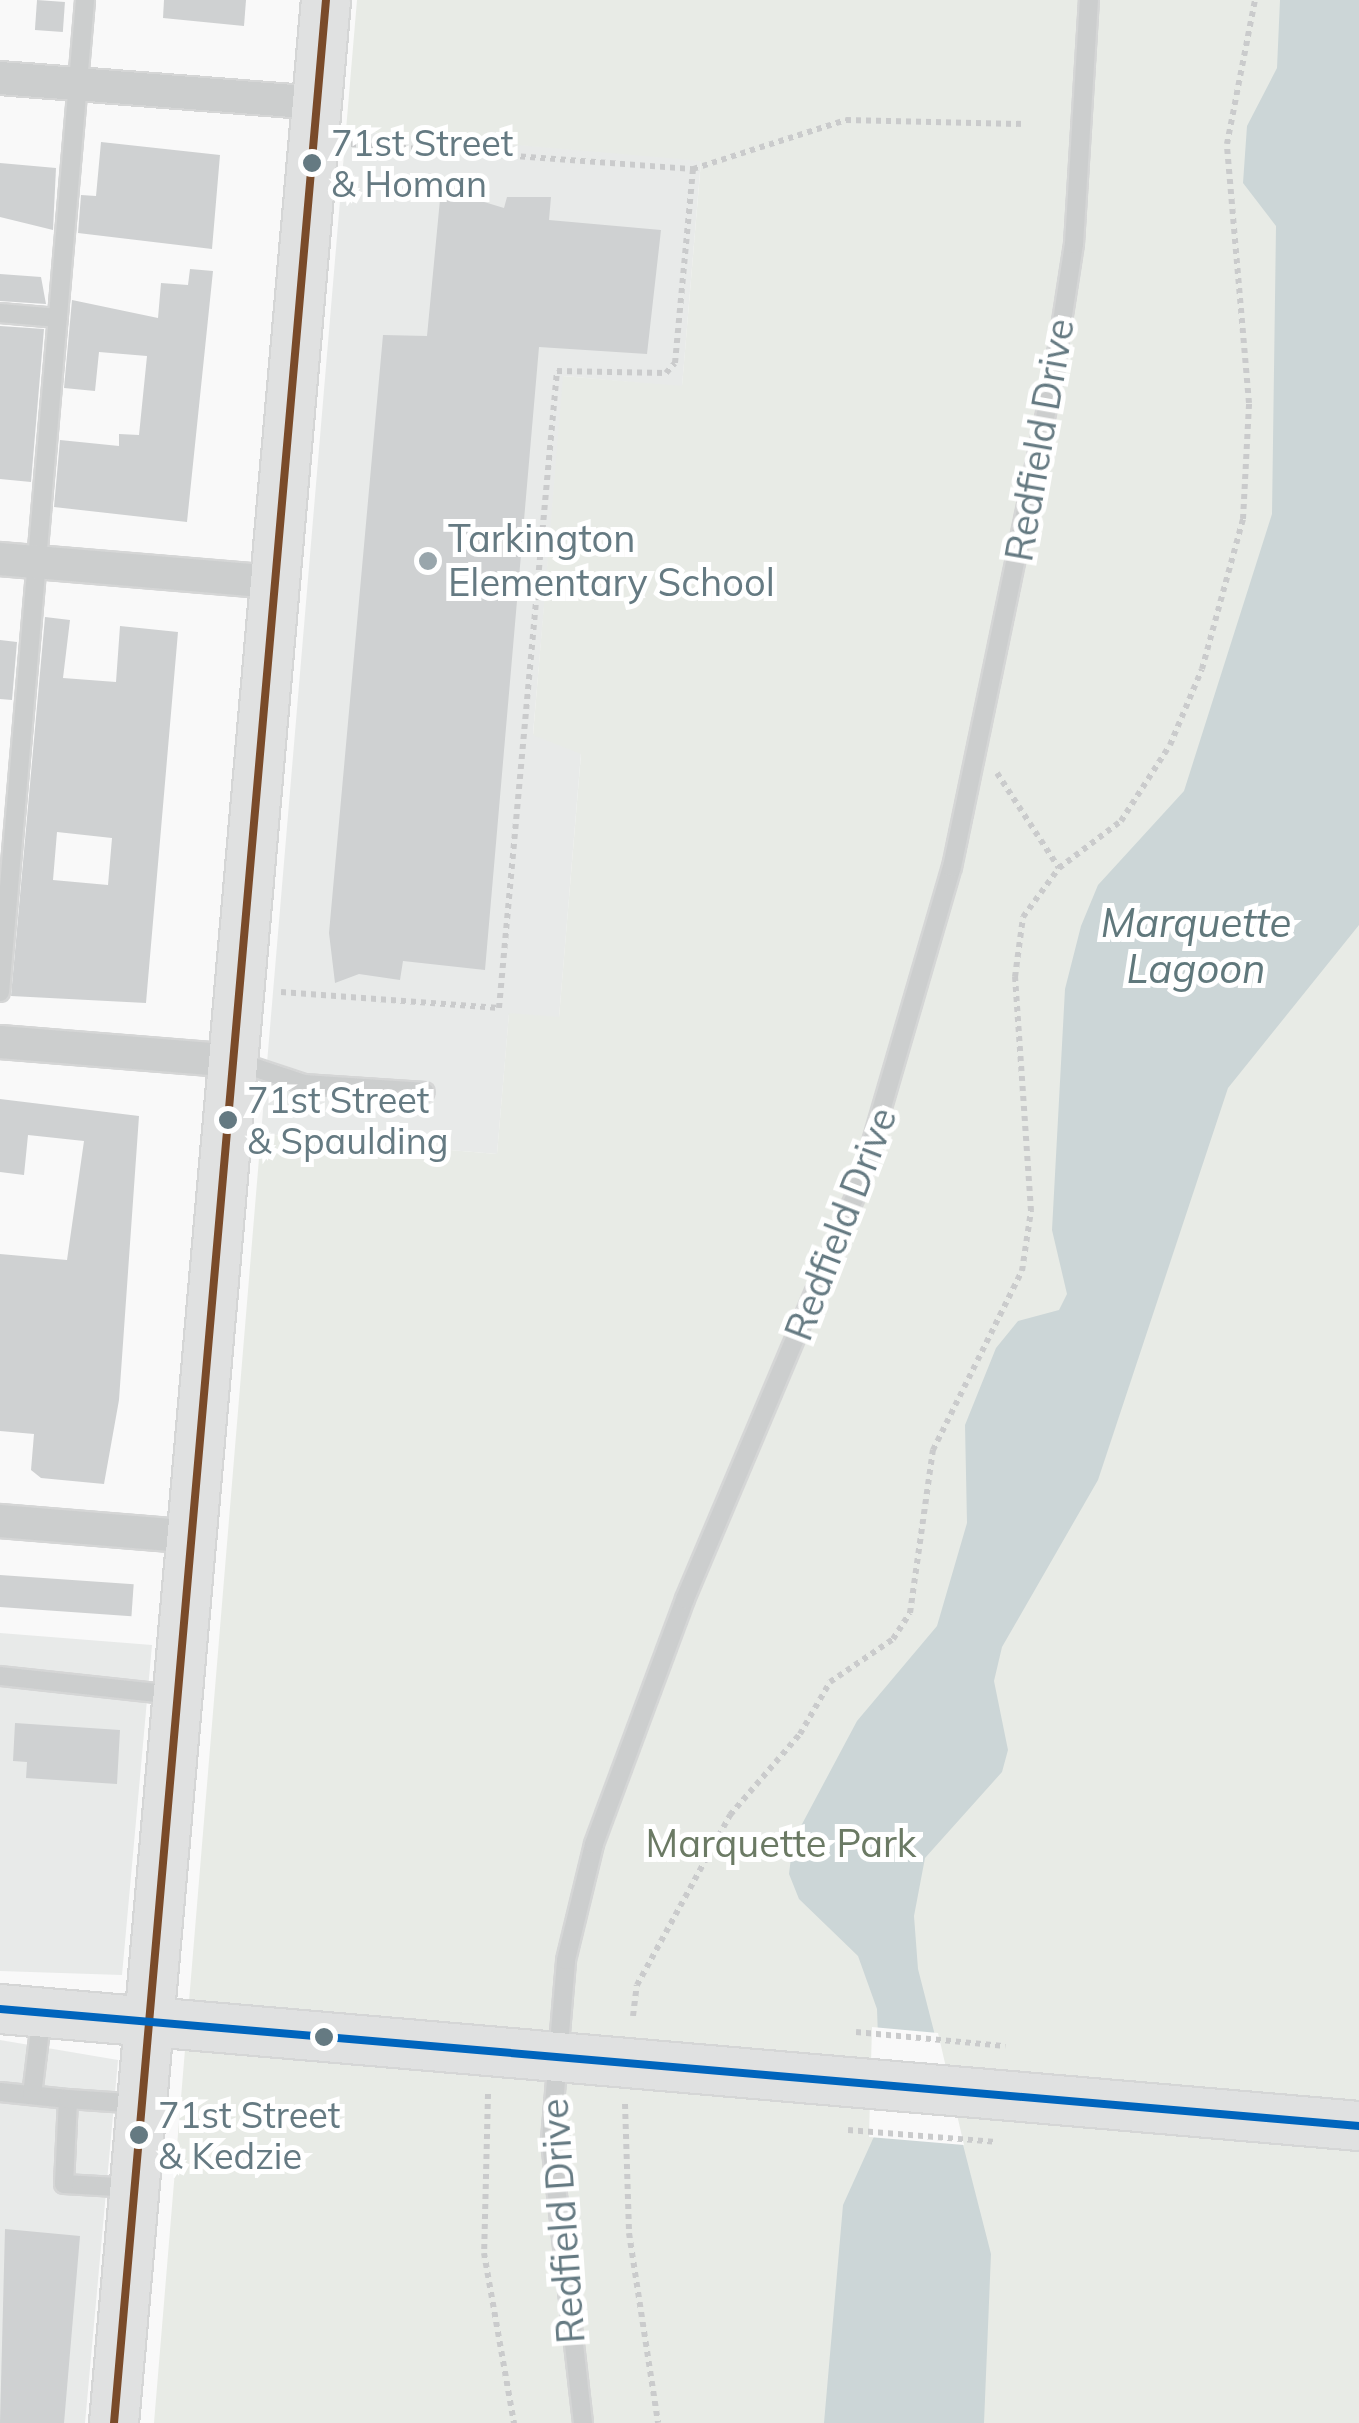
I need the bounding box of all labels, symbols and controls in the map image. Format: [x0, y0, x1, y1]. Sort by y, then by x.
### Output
place label: 71st Street & Homan [331, 120, 513, 205]
marker: 71st Street & Homan [302, 153, 322, 173]
street label: Redfield Drive [996, 315, 1084, 565]
place label: Tarkington Elementary School [448, 516, 775, 606]
marker: Tarkington Elementary School [417, 550, 439, 572]
water label: Marquette Lagoon [1101, 898, 1291, 992]
place label: 71st Street & Spaulding [247, 1077, 448, 1162]
street label: Redfield Drive [776, 1101, 906, 1347]
marker: 71st Street & Spaulding [218, 1110, 238, 1130]
park label: Marquette Park [646, 1821, 916, 1867]
unlabelled marker [314, 2027, 334, 2047]
place label: 71st Street & Kedzie [158, 2092, 340, 2177]
street label: Redfield Drive [532, 2097, 594, 2345]
marker: 71st Street & Kedzie [129, 2125, 149, 2145]

